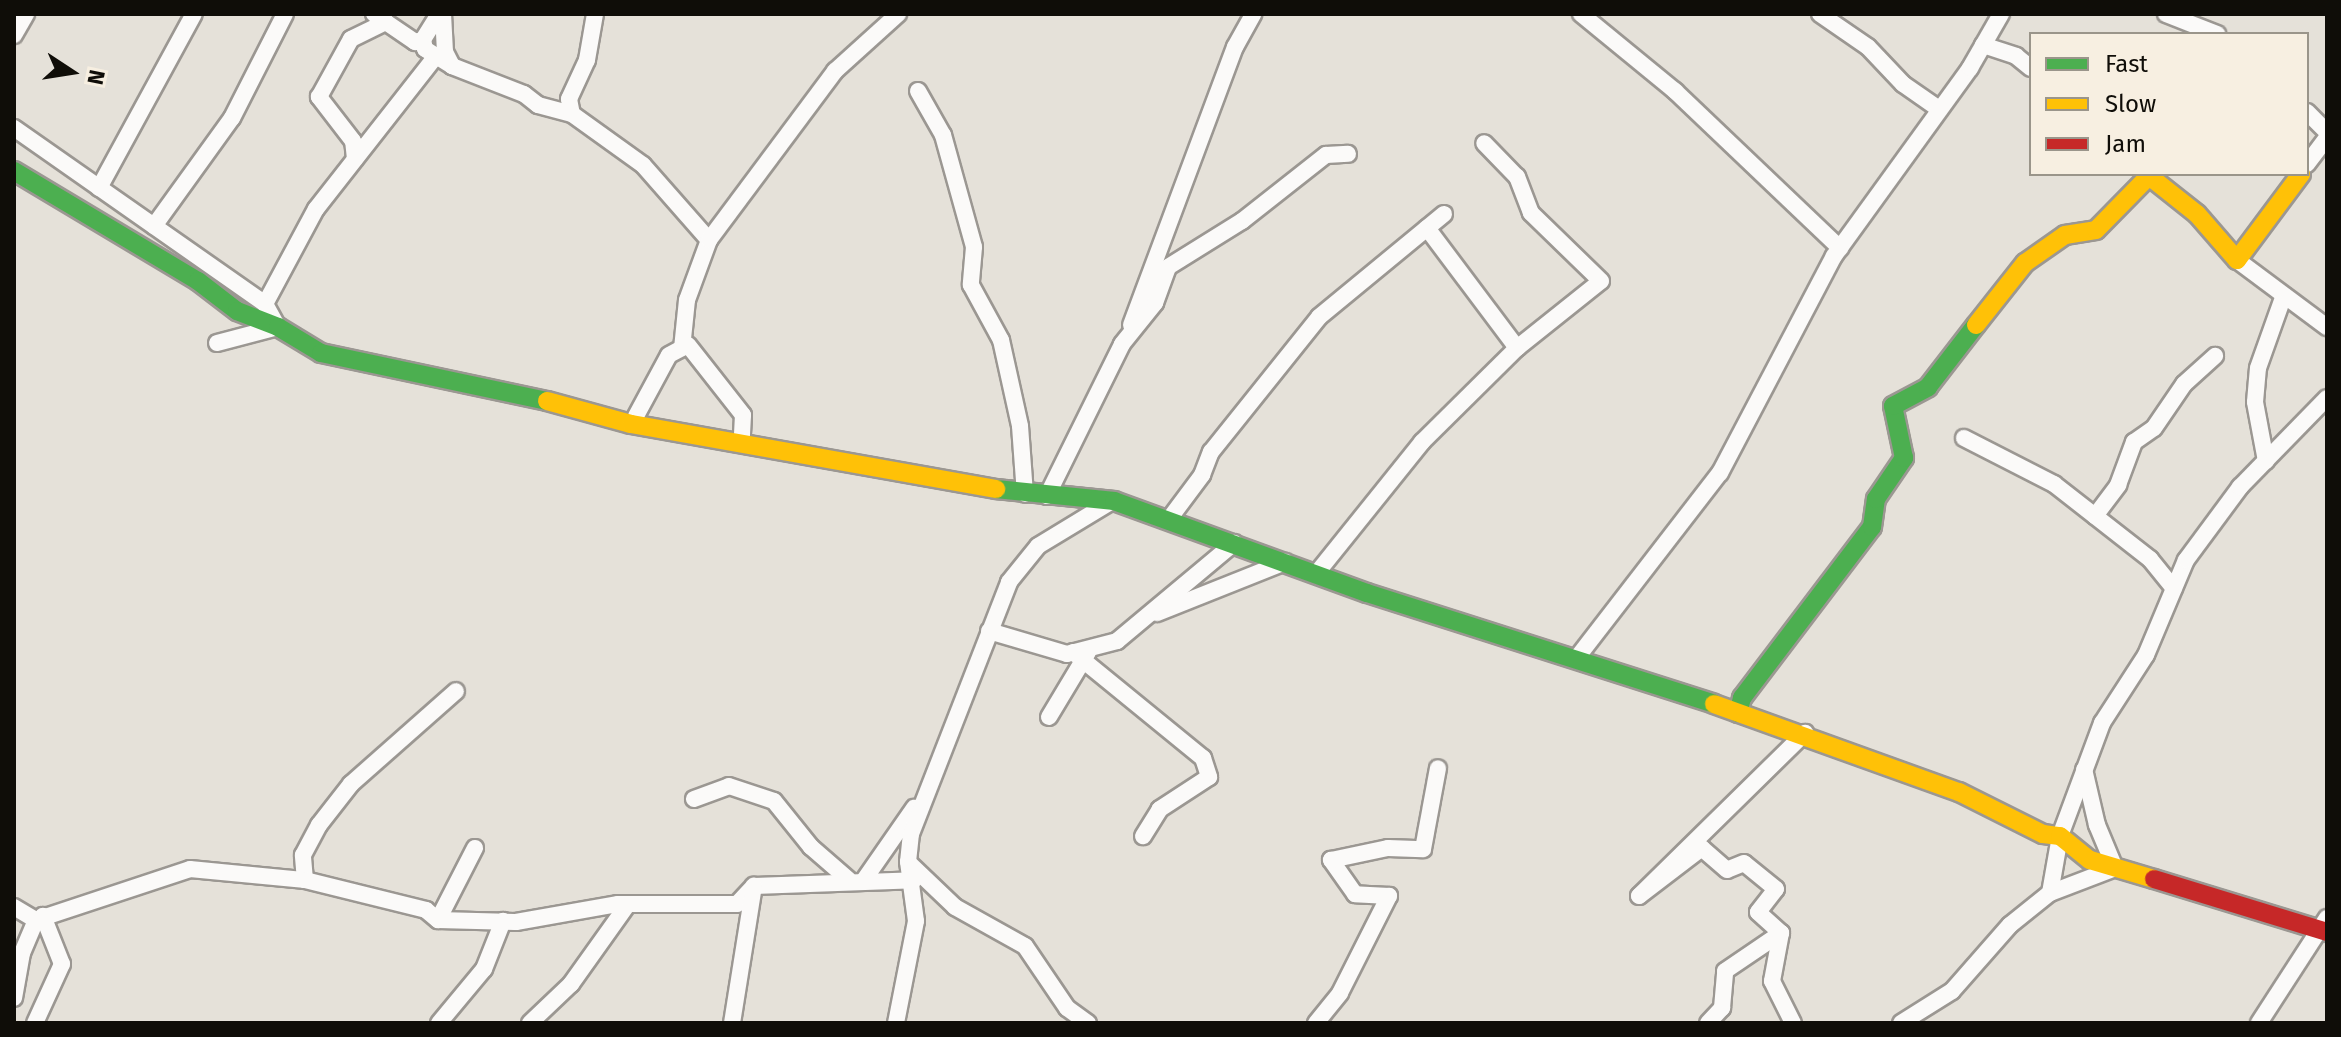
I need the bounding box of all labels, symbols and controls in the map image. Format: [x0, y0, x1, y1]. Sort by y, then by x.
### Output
north arrow [32, 32, 112, 112]
legend [2029, 32, 2309, 176]
text: Fast [2105, 50, 2148, 78]
text: N [81, 67, 111, 87]
text: Slow [2105, 90, 2156, 118]
text: Jam [2105, 130, 2146, 158]

